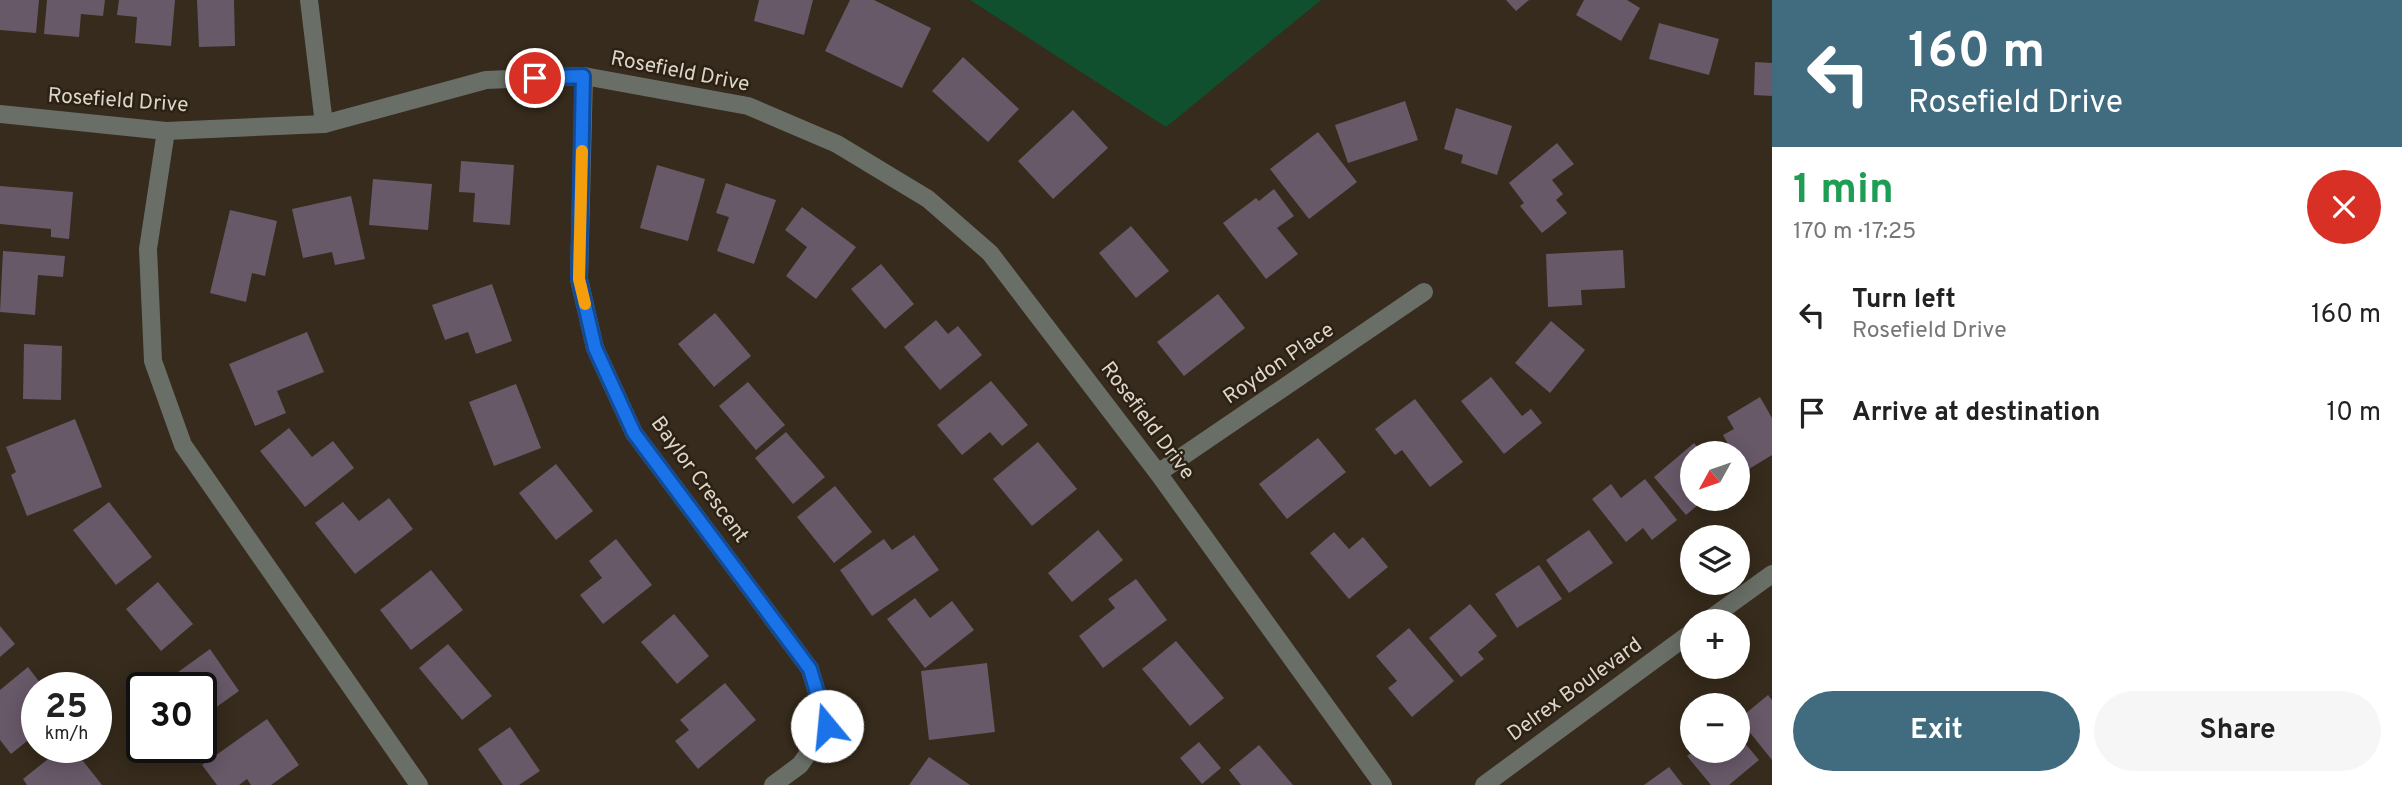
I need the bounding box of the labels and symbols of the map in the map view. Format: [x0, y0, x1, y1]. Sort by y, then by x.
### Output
street label: Rosefield Drive [608, 45, 752, 99]
pin [505, 48, 565, 108]
street label: Rosefield Drive [47, 83, 189, 119]
street label: Roydon Place [1218, 317, 1340, 411]
street label: Rosefield Drive [1094, 357, 1200, 485]
street label: Baylor Crescent [644, 411, 754, 549]
north arrow [1680, 441, 1750, 511]
street label: Delrex Boulevard [1502, 632, 1648, 748]
speed limit sign: 30 [126, 672, 217, 763]
position arrow [790, 689, 864, 763]

